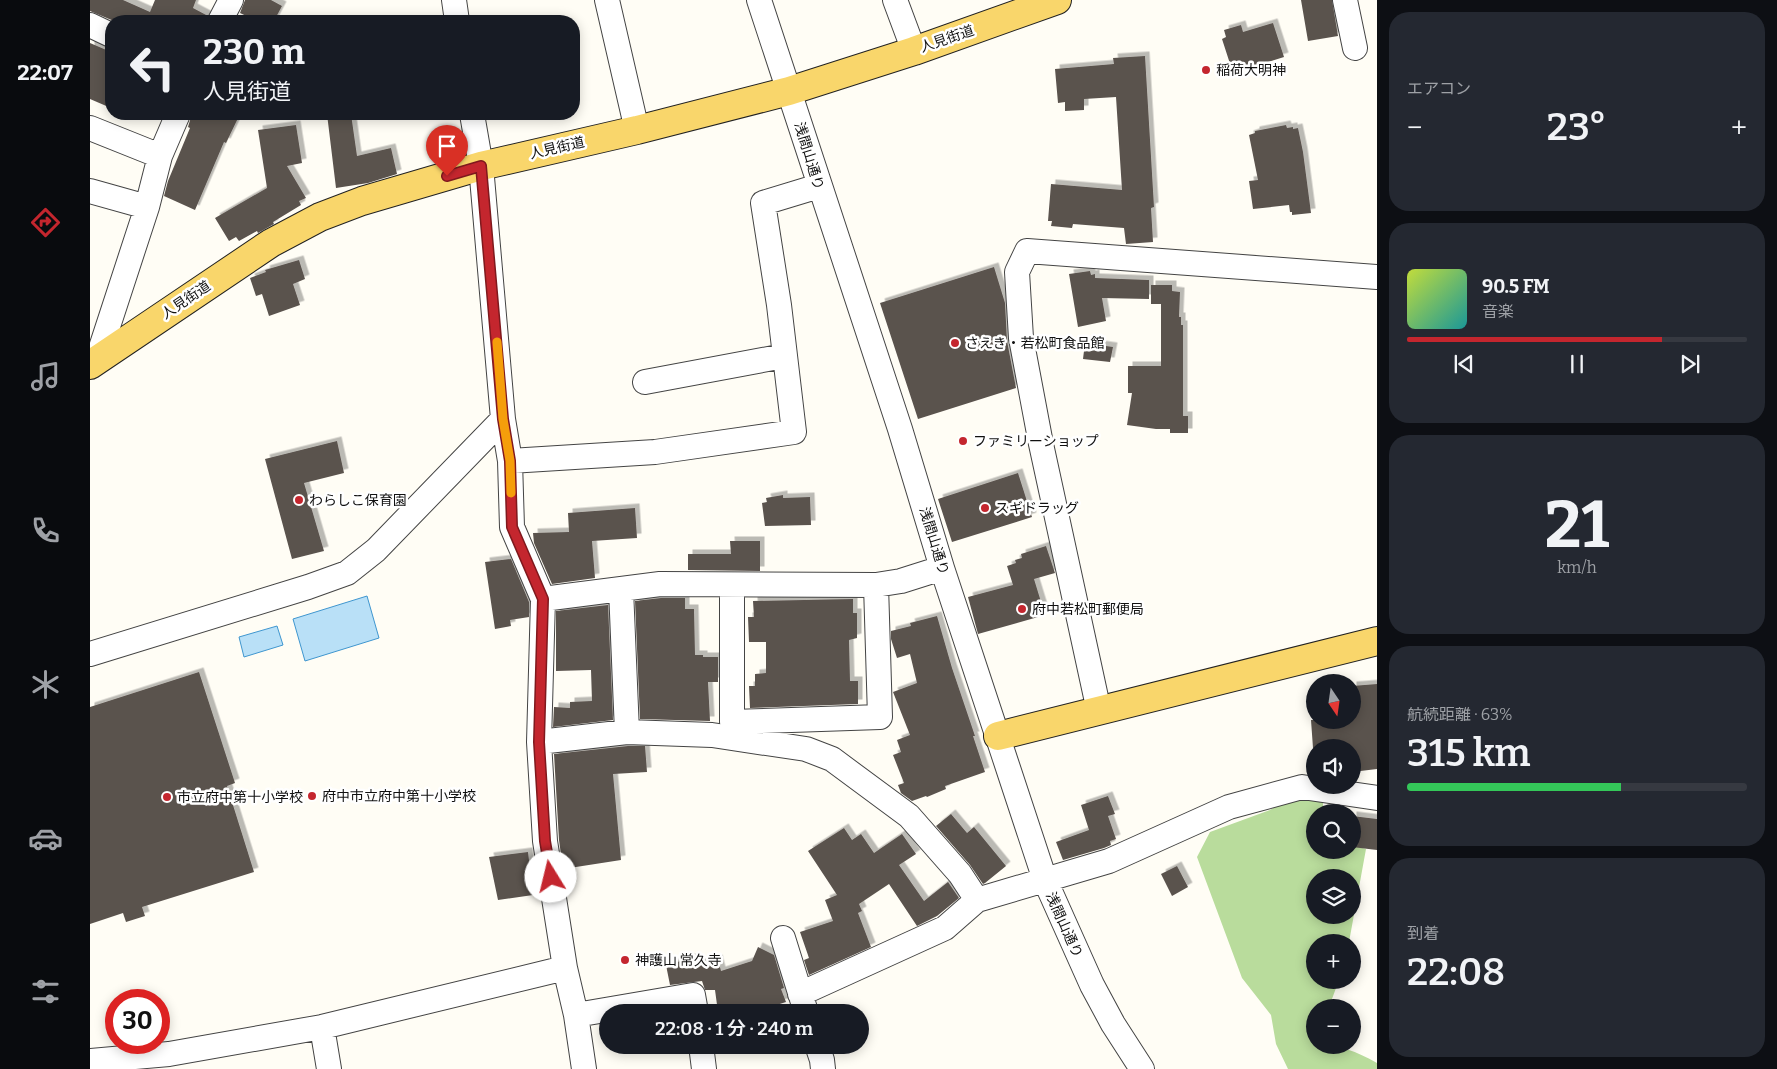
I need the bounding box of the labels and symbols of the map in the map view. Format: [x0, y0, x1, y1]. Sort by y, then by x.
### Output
street label: 人見街道 [918, 22, 976, 56]
place label: 稲荷大明神 [1216, 62, 1286, 79]
marker: 稲荷大明神 [1200, 64, 1212, 76]
street label: 浅間山通り [791, 120, 827, 192]
pin [426, 125, 468, 176]
street label: 人見街道 [528, 133, 586, 163]
street label: 人見街道 [158, 277, 214, 323]
place label: さえき・若松町食品館 [965, 335, 1105, 352]
marker: さえき・若松町食品館 [949, 337, 961, 349]
place label: ファミリーショップ [973, 433, 1099, 450]
marker: ファミリーショップ [957, 435, 969, 447]
place label: わらしこ保育園 [309, 492, 407, 509]
marker: わらしこ保育園 [293, 494, 305, 506]
place label: スギドラッグ [995, 500, 1079, 517]
marker: スギドラッグ [979, 502, 991, 514]
street label: 浅間山通り [916, 505, 952, 577]
place label: 府中若松町郵便局 [1032, 601, 1144, 618]
marker: 府中若松町郵便局 [1016, 603, 1028, 615]
north arrow [1306, 674, 1361, 729]
place label: 府中市立府中第十小学校 [322, 788, 476, 805]
place label: 市立府中第十小学校 [177, 789, 303, 806]
marker: 府中市立府中第十小学校 [306, 790, 318, 802]
marker: 市立府中第十小学校 [161, 791, 173, 803]
position arrow [524, 850, 576, 902]
street label: 浅間山通り [1042, 890, 1086, 960]
place label: 神護山 常久寺 [635, 952, 722, 969]
marker: 神護山 常久寺 [619, 954, 631, 966]
speed limit sign: 30 [105, 989, 170, 1054]

